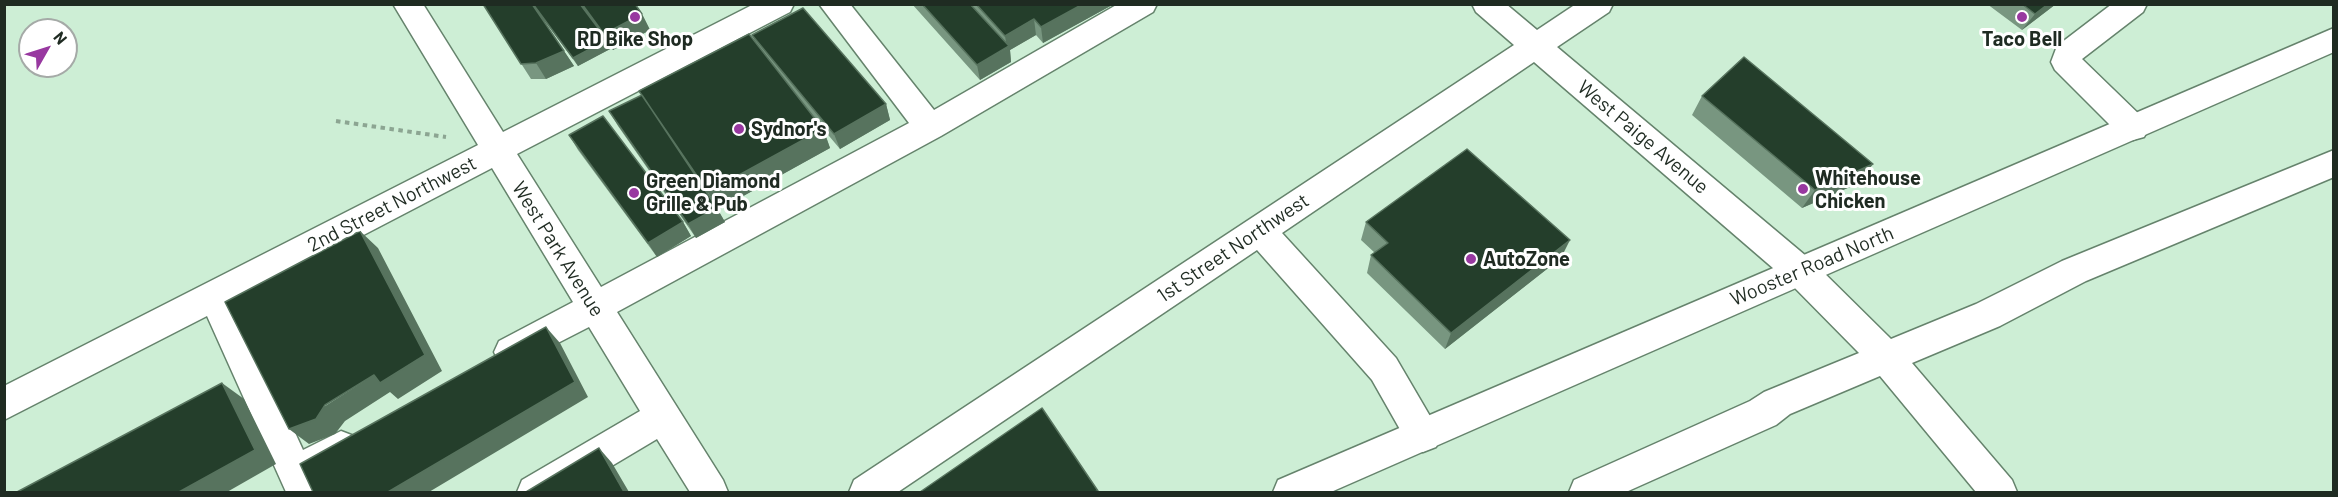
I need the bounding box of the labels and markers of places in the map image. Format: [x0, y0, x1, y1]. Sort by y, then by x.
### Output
marker: RD Bike Shop [628, 10, 642, 24]
marker: Taco Bell [2015, 10, 2029, 24]
place label: RD Bike Shop [577, 27, 693, 51]
place label: Taco Bell [1982, 27, 2062, 51]
place label: Sydnor's [751, 117, 827, 141]
marker: Sydnor's [732, 122, 746, 136]
place label: Whitehouse Chicken [1815, 166, 1921, 213]
place label: Green Diamond Grille & Pub [646, 169, 780, 216]
marker: Whitehouse Chicken [1796, 182, 1810, 196]
marker: Green Diamond Grille & Pub [627, 186, 641, 200]
place label: AutoZone [1483, 247, 1570, 271]
marker: AutoZone [1464, 252, 1478, 266]

